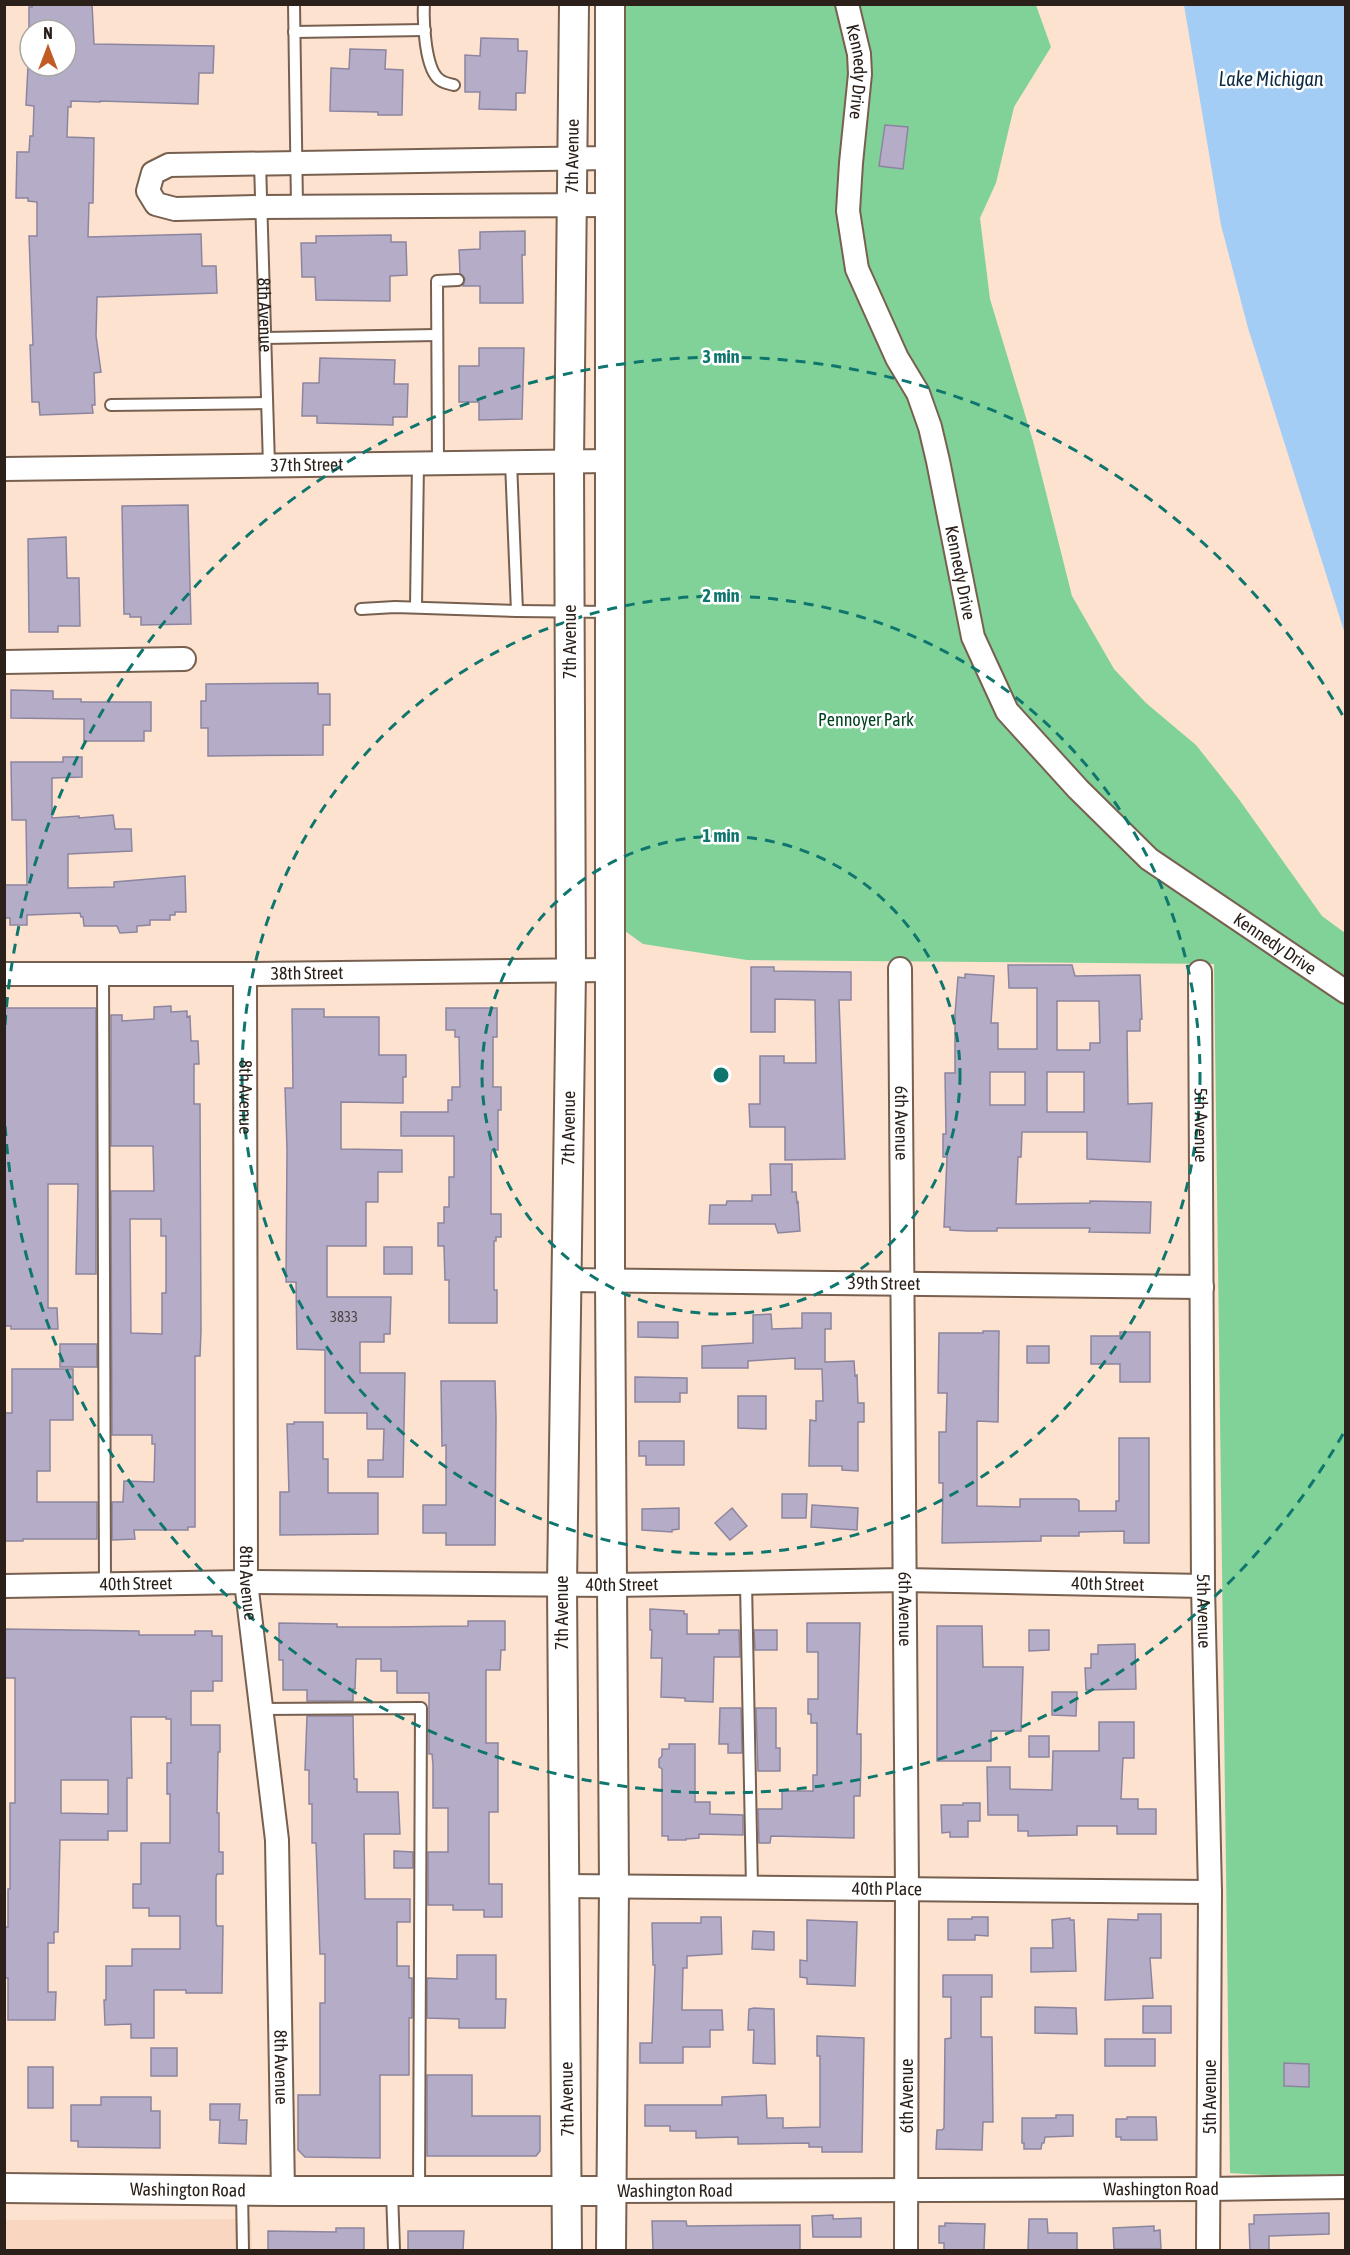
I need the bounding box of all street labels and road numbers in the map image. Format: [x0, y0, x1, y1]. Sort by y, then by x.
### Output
street label: Kennedy Drive [842, 22, 871, 120]
street label: 7th Avenue [561, 119, 583, 194]
street label: 8th Avenue [253, 277, 277, 353]
street label: 37th Street [270, 454, 344, 475]
street label: Kennedy Drive [941, 524, 980, 622]
street label: 7th Avenue [559, 605, 580, 679]
street label: Kennedy Drive [1230, 908, 1321, 979]
street label: 38th Street [270, 962, 344, 984]
street label: 8th Avenue [235, 1060, 256, 1134]
street label: 6th Avenue [891, 1086, 912, 1160]
street label: 5th Avenue [1191, 1088, 1212, 1162]
street label: 7th Avenue [557, 1091, 579, 1166]
street label: 39th Street [847, 1272, 921, 1294]
street label: 8th Avenue [236, 1546, 261, 1621]
street label: 40th Street [99, 1572, 173, 1594]
street label: 6th Avenue [895, 1572, 916, 1646]
street label: 40th Street [1071, 1572, 1145, 1595]
street label: 40th Street [585, 1573, 659, 1595]
street label: 5th Avenue [1193, 1574, 1215, 1649]
street label: 7th Avenue [551, 1576, 572, 1650]
street label: 40th Place [852, 1878, 922, 1899]
street label: 8th Avenue [270, 2030, 293, 2105]
street label: 6th Avenue [896, 2059, 917, 2133]
street label: 5th Avenue [1199, 2060, 1220, 2134]
street label: 7th Avenue [555, 2061, 578, 2137]
street label: Washington Road [130, 2178, 246, 2201]
street label: Washington Road [1103, 2178, 1219, 2199]
street label: Washington Road [617, 2180, 733, 2201]

